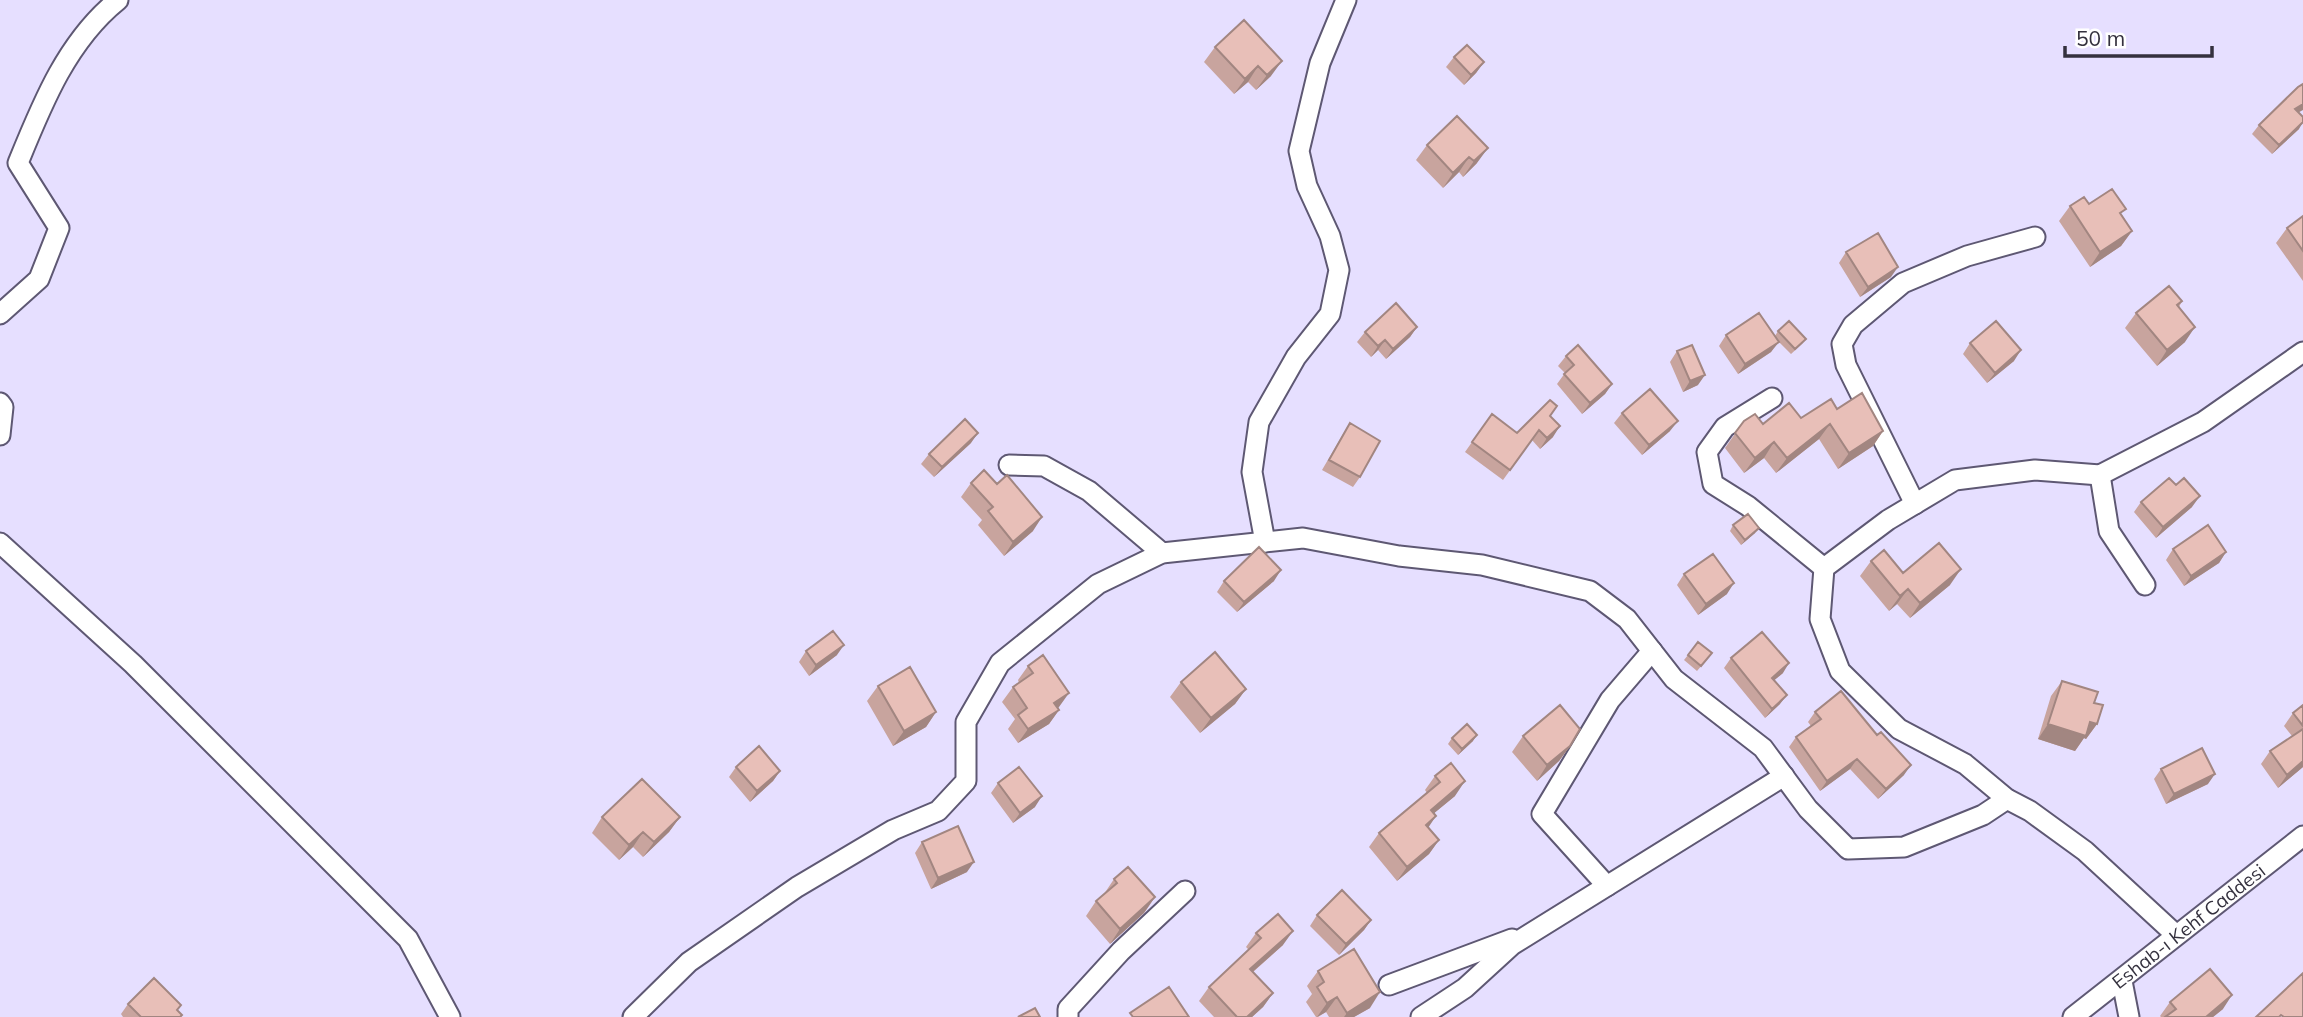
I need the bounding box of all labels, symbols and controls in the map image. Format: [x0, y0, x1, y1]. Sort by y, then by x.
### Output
scale bar [2065, 14, 2212, 58]
text: 50 m [2076, 25, 2125, 51]
street label: Eshab-ı Kehf Caddesi [2107, 858, 2270, 994]

